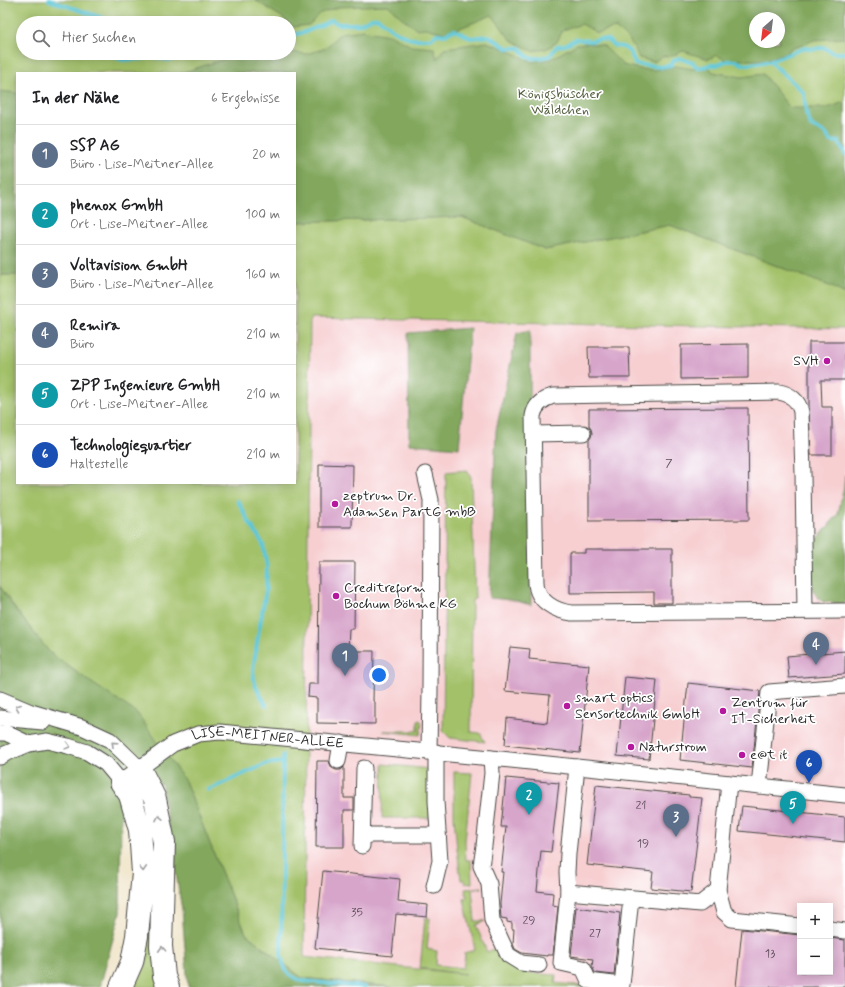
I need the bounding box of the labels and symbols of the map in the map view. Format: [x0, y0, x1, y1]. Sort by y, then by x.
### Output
north arrow [749, 12, 785, 48]
park label: Königsbüscher Wäldchen [518, 85, 602, 119]
place label: SVH [793, 352, 819, 370]
marker: SVH [822, 356, 832, 366]
house number: 7 [665, 456, 673, 472]
place label: zeptrum Dr. Adamsen PartG mbB [343, 487, 476, 521]
marker: zeptrum Dr. Adamsen PartG mbB [330, 499, 340, 509]
place label: Creditreform Bochum Böhme KG [344, 579, 457, 613]
marker: Creditreform Bochum Böhme KG [331, 591, 341, 601]
pin: 4 [803, 632, 829, 665]
pin: 1 [332, 643, 358, 676]
your location [369, 665, 389, 685]
place label: smart optics Sensortechnik GmbH [575, 689, 700, 723]
place label: Zentrum für IT-Sicherheit [731, 694, 816, 728]
marker: smart optics Sensortechnik GmbH [562, 701, 572, 711]
one-way arrow [14, 703, 21, 711]
marker: Zentrum für IT-Sicherheit [718, 706, 728, 716]
street label: LISE-MEITNER-ALLEE [189, 723, 344, 753]
place label: Naturstrom [639, 738, 707, 756]
one-way arrow [64, 741, 71, 750]
one-way arrow [111, 741, 119, 748]
marker: Naturstrom [626, 742, 636, 752]
place label: e@t it [750, 746, 788, 764]
marker: e@t it [737, 750, 747, 760]
pin: 6 [796, 750, 822, 783]
pin: 2 [516, 782, 542, 815]
pin: 5 [780, 791, 806, 824]
house number: 21 [635, 798, 647, 814]
pin: 3 [663, 804, 689, 837]
one-way arrow [155, 815, 164, 822]
house number: 19 [637, 836, 649, 852]
one-way arrow [138, 866, 147, 872]
house number: 35 [351, 905, 363, 921]
house number: 29 [522, 913, 536, 929]
house number: 27 [589, 926, 601, 942]
one-way arrow [157, 946, 166, 952]
house number: 13 [765, 946, 775, 962]

